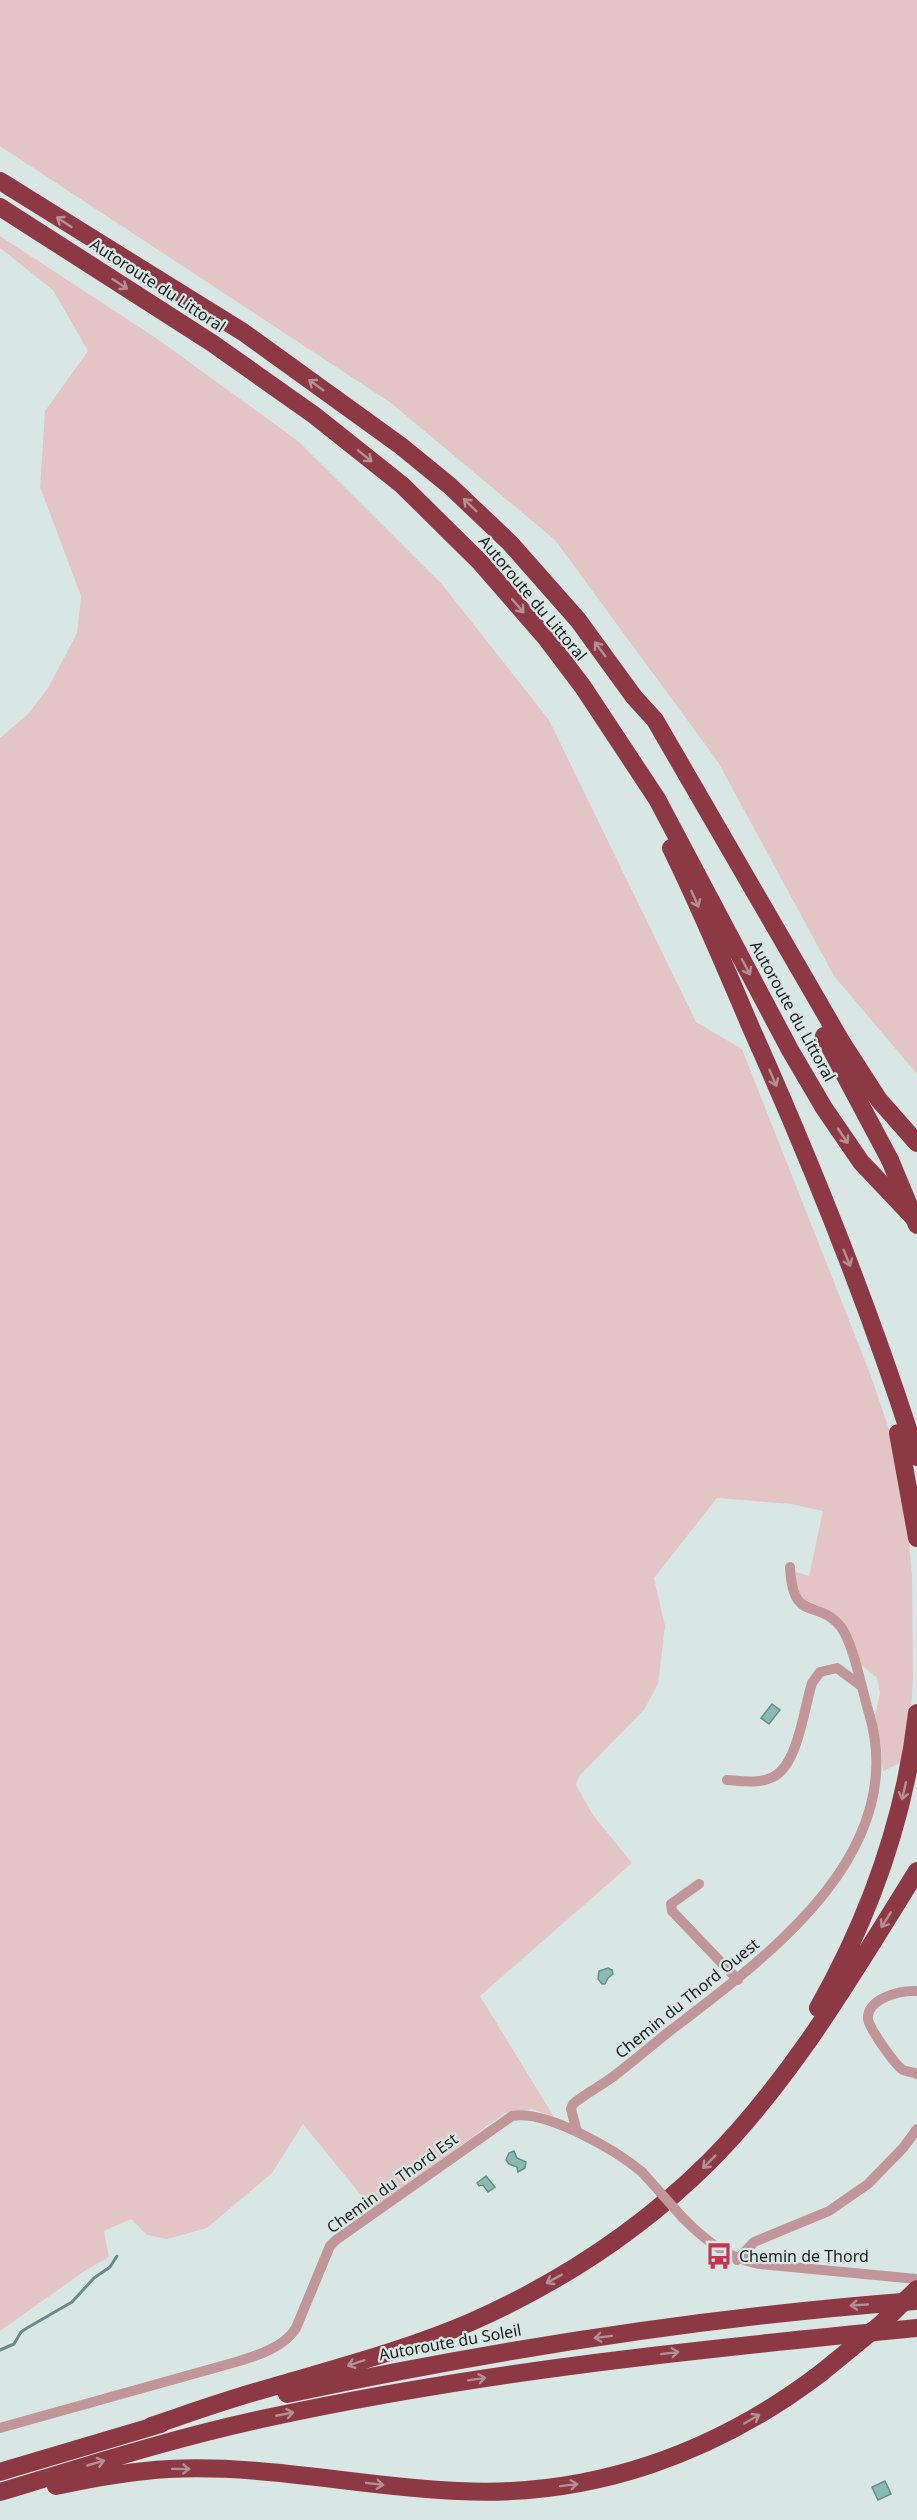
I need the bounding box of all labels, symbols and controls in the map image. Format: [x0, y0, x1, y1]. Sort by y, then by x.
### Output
one-way arrow [56, 216, 73, 228]
street label: Autoroute du Littoral [86, 233, 230, 337]
one-way arrow [111, 279, 128, 291]
one-way arrow [309, 379, 325, 391]
one-way arrow [357, 450, 373, 463]
one-way arrow [462, 497, 477, 512]
street label: Autoroute du Littoral [474, 531, 592, 665]
one-way arrow [511, 598, 525, 613]
one-way arrow [594, 642, 606, 658]
one-way arrow [690, 890, 701, 908]
street label: Autoroute du Littoral [745, 937, 841, 1085]
one-way arrow [741, 957, 752, 975]
one-way arrow [768, 1068, 779, 1086]
one-way arrow [837, 1127, 849, 1144]
one-way arrow [842, 1248, 853, 1267]
one-way arrow [897, 1781, 909, 1800]
one-way arrow [880, 1911, 892, 1928]
street label: Chemin du Thord Ouest [610, 1933, 764, 2063]
street label: Chemin du Thord Est [322, 2128, 462, 2238]
one-way arrow [702, 2154, 716, 2169]
bus stop icon: Chemin de Thord [704, 2241, 734, 2271]
place label: Chemin de Thord [739, 2245, 869, 2267]
one-way arrow [546, 2274, 564, 2285]
one-way arrow [849, 2300, 869, 2311]
street label: Autoroute du Soleil [377, 2319, 523, 2365]
one-way arrow [593, 2332, 613, 2343]
one-way arrow [660, 2347, 679, 2358]
one-way arrow [347, 2358, 366, 2369]
one-way arrow [466, 2374, 486, 2385]
one-way arrow [275, 2408, 294, 2419]
one-way arrow [743, 2413, 760, 2425]
one-way arrow [86, 2457, 105, 2468]
one-way arrow [170, 2463, 190, 2475]
one-way arrow [365, 2479, 384, 2490]
one-way arrow [559, 2479, 579, 2490]

